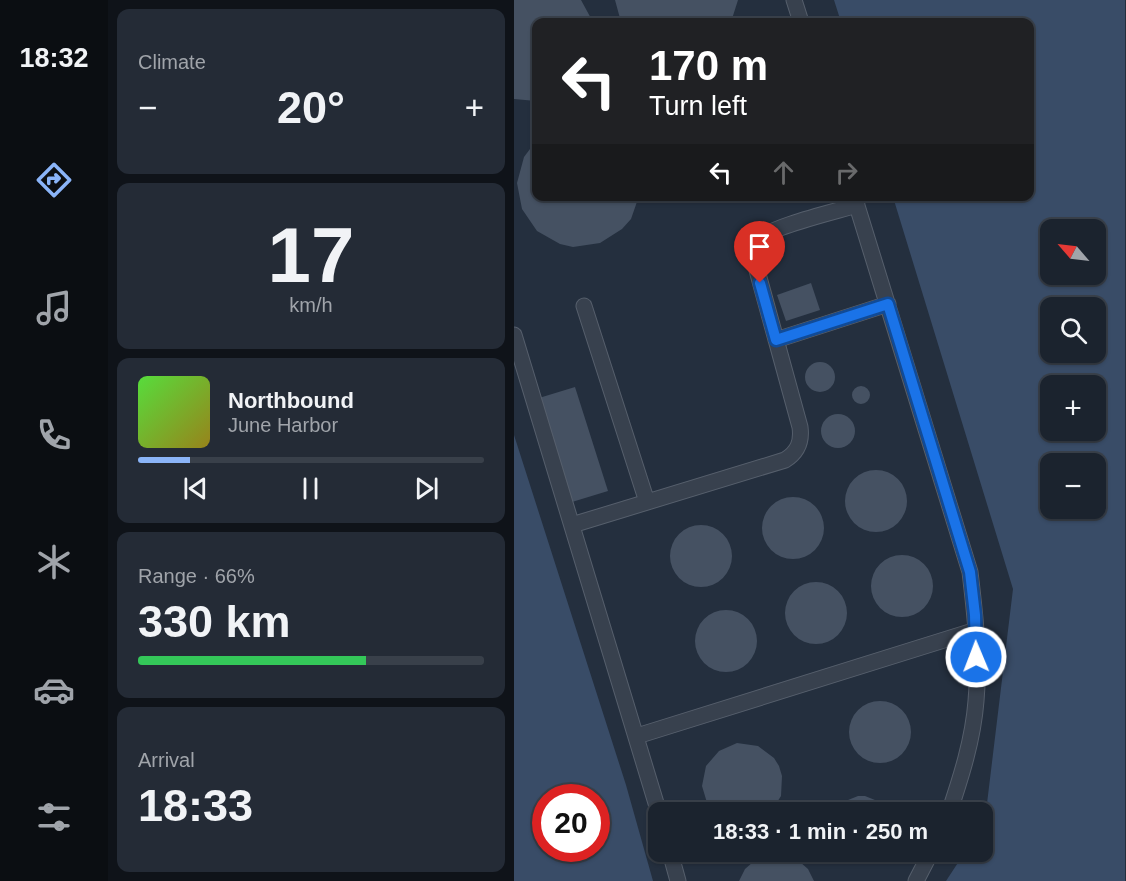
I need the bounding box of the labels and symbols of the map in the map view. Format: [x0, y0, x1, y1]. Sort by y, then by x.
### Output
north arrow [1040, 219, 1106, 285]
pin [734, 221, 785, 283]
position arrow [944, 625, 1008, 689]
speed limit sign: 20 [532, 784, 610, 862]

